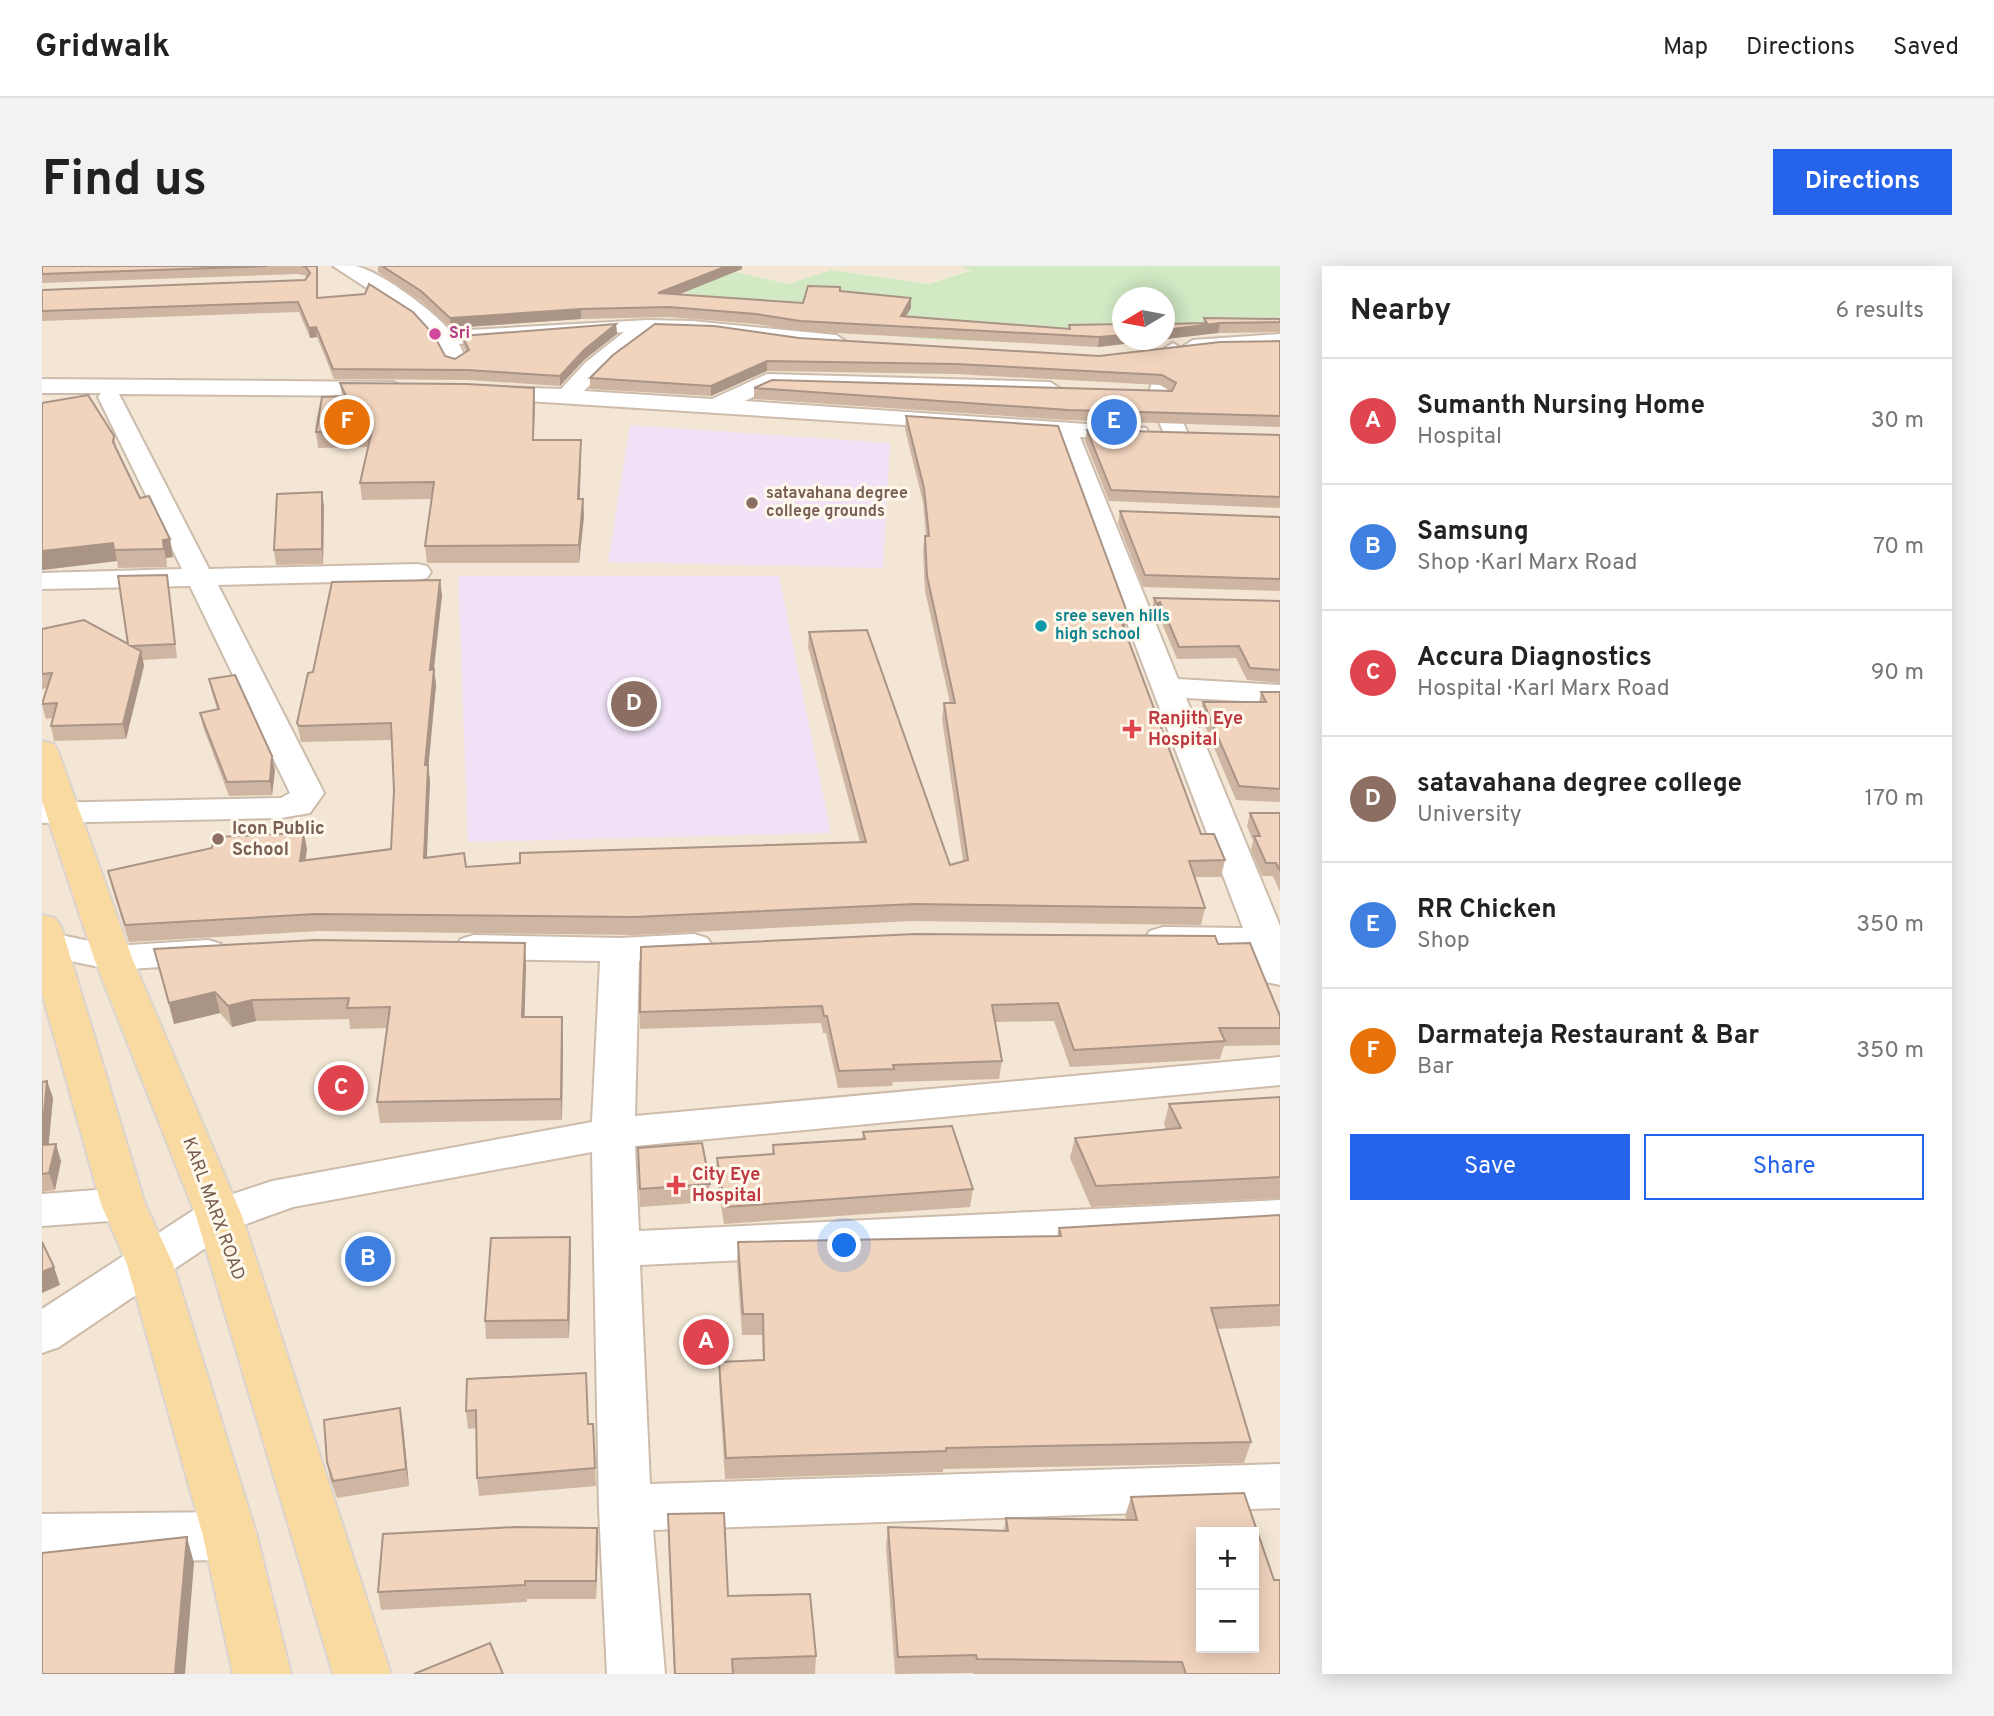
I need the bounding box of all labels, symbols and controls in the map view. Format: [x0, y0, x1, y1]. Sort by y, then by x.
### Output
text: Gridwalk [35, 27, 170, 69]
text: Map [1663, 33, 1708, 63]
text: Directions [1746, 33, 1855, 63]
text: Saved [1893, 33, 1959, 63]
button: Directions [1773, 149, 1952, 215]
text: Find us [42, 151, 207, 213]
north arrow [1112, 287, 1175, 350]
text: Nearby [1350, 293, 1451, 330]
text: 6 results [1836, 297, 1924, 326]
place label: Sri [449, 324, 470, 344]
marker: Sri [427, 326, 443, 342]
text: Sumanth Nursing Home [1417, 390, 1705, 423]
pin: F [324, 396, 370, 448]
pin: E [1091, 396, 1137, 448]
text: A [1365, 407, 1381, 436]
text: 30 m [1871, 407, 1924, 436]
text: Hospital [1417, 423, 1502, 452]
place label: satavahana degree college grounds [766, 484, 908, 522]
marker: satavahana degree college grounds [744, 495, 760, 511]
text: Samsung [1417, 516, 1529, 549]
text: B [1365, 533, 1381, 562]
text: 70 m [1873, 533, 1924, 562]
text: Shop · Karl Marx Road [1417, 549, 1638, 578]
place label: sree seven hills high school [1055, 607, 1170, 645]
marker: sree seven hills high school [1033, 618, 1049, 634]
text: Accura Diagnostics [1417, 642, 1652, 675]
text: C [1366, 659, 1380, 688]
text: 90 m [1871, 659, 1924, 688]
text: Hospital · Karl Marx Road [1417, 675, 1670, 704]
pin: D [611, 678, 657, 730]
place label: Ranjith Eye Hospital [1148, 708, 1243, 752]
marker: Ranjith Eye Hospital [1122, 719, 1142, 739]
text: satavahana degree college [1417, 768, 1742, 801]
text: D [1365, 785, 1381, 814]
text: 170 m [1865, 785, 1924, 814]
text: University [1417, 801, 1522, 830]
place label: Icon Public School [232, 818, 325, 862]
marker: Icon Public School [210, 831, 226, 847]
text: RR Chicken [1417, 894, 1557, 927]
text: E [1366, 911, 1380, 940]
text: 350 m [1856, 911, 1924, 940]
text: Shop [1417, 927, 1470, 956]
text: Darmateja Restaurant & Bar [1417, 1020, 1759, 1053]
text: F [1366, 1037, 1380, 1066]
text: 350 m [1856, 1037, 1924, 1066]
text: Bar [1417, 1053, 1454, 1082]
pin: C [318, 1062, 364, 1114]
street label: KARL MARX ROAD [176, 1134, 250, 1284]
button: Save [1350, 1134, 1630, 1200]
button: Share [1644, 1134, 1924, 1200]
place label: City Eye Hospital [692, 1164, 762, 1208]
marker: City Eye Hospital [666, 1175, 686, 1195]
your location [827, 1228, 861, 1262]
pin: B [345, 1233, 391, 1285]
pin: A [683, 1316, 729, 1368]
map controls [1196, 1527, 1259, 1653]
button: + [1196, 1527, 1259, 1590]
button: − [1196, 1590, 1259, 1653]

